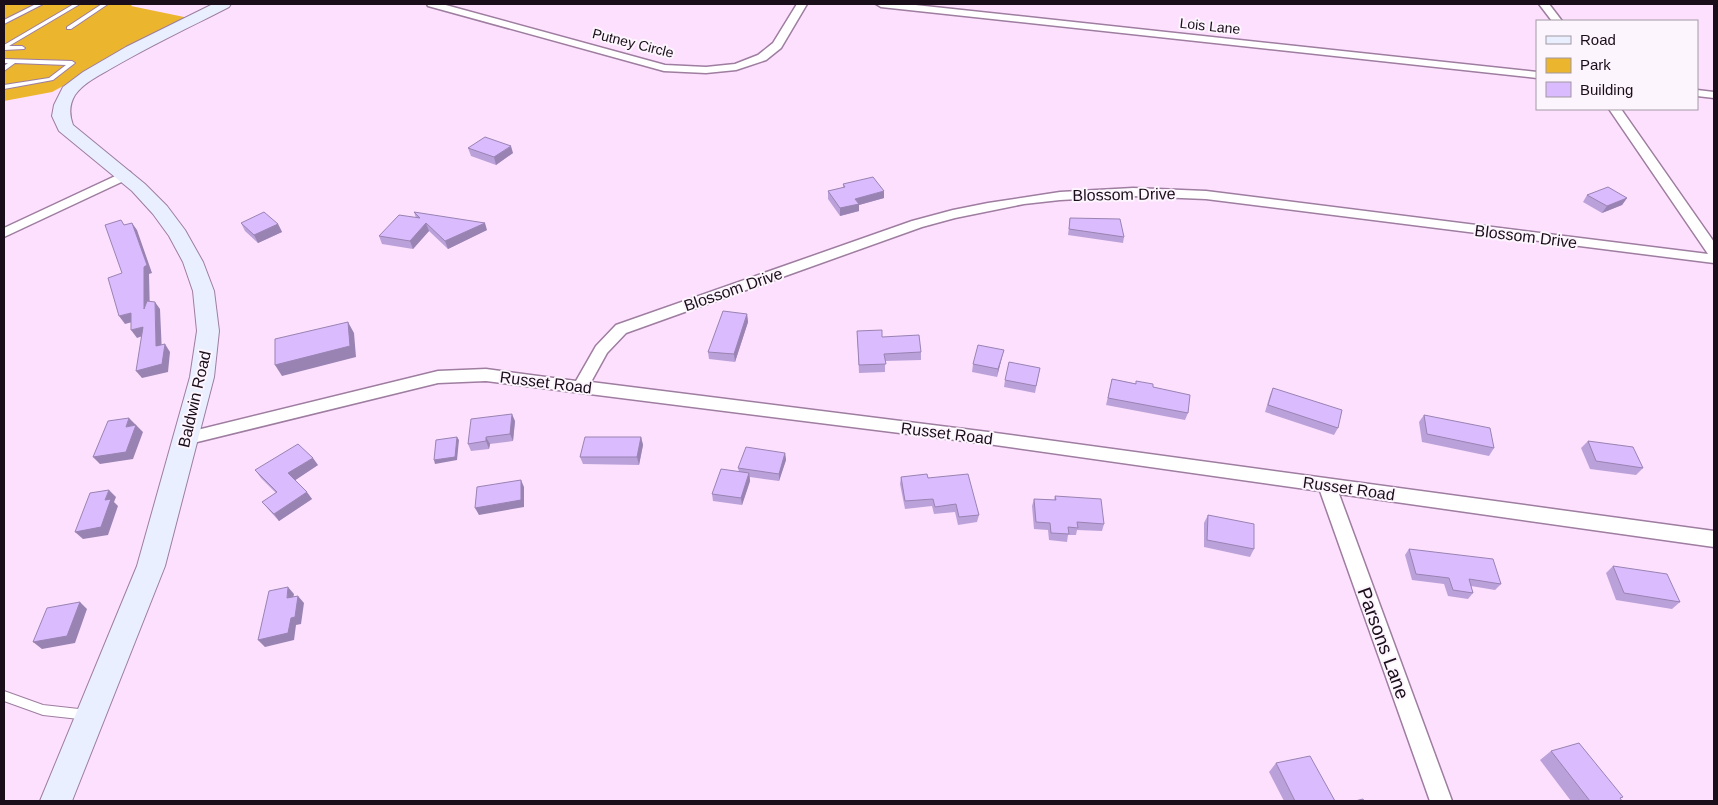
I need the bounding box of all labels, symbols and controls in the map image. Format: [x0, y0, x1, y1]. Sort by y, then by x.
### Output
street label: Lois Lane [1179, 15, 1241, 37]
legend [1536, 20, 1698, 110]
street label: Putney Circle [591, 25, 676, 61]
text: Road [1580, 31, 1616, 48]
text: Park [1580, 56, 1611, 73]
text: Building [1580, 81, 1633, 98]
street label: Blossom Drive [1072, 185, 1176, 204]
street label: Blossom Drive [1474, 222, 1578, 251]
street label: Blossom Drive [682, 265, 785, 314]
street label: Baldwin Road [175, 349, 214, 449]
street label: Russet Road [499, 368, 593, 397]
street label: Russet Road [900, 419, 994, 448]
street label: Russet Road [1302, 474, 1396, 503]
street label: Parsons Lane [1354, 584, 1413, 702]

